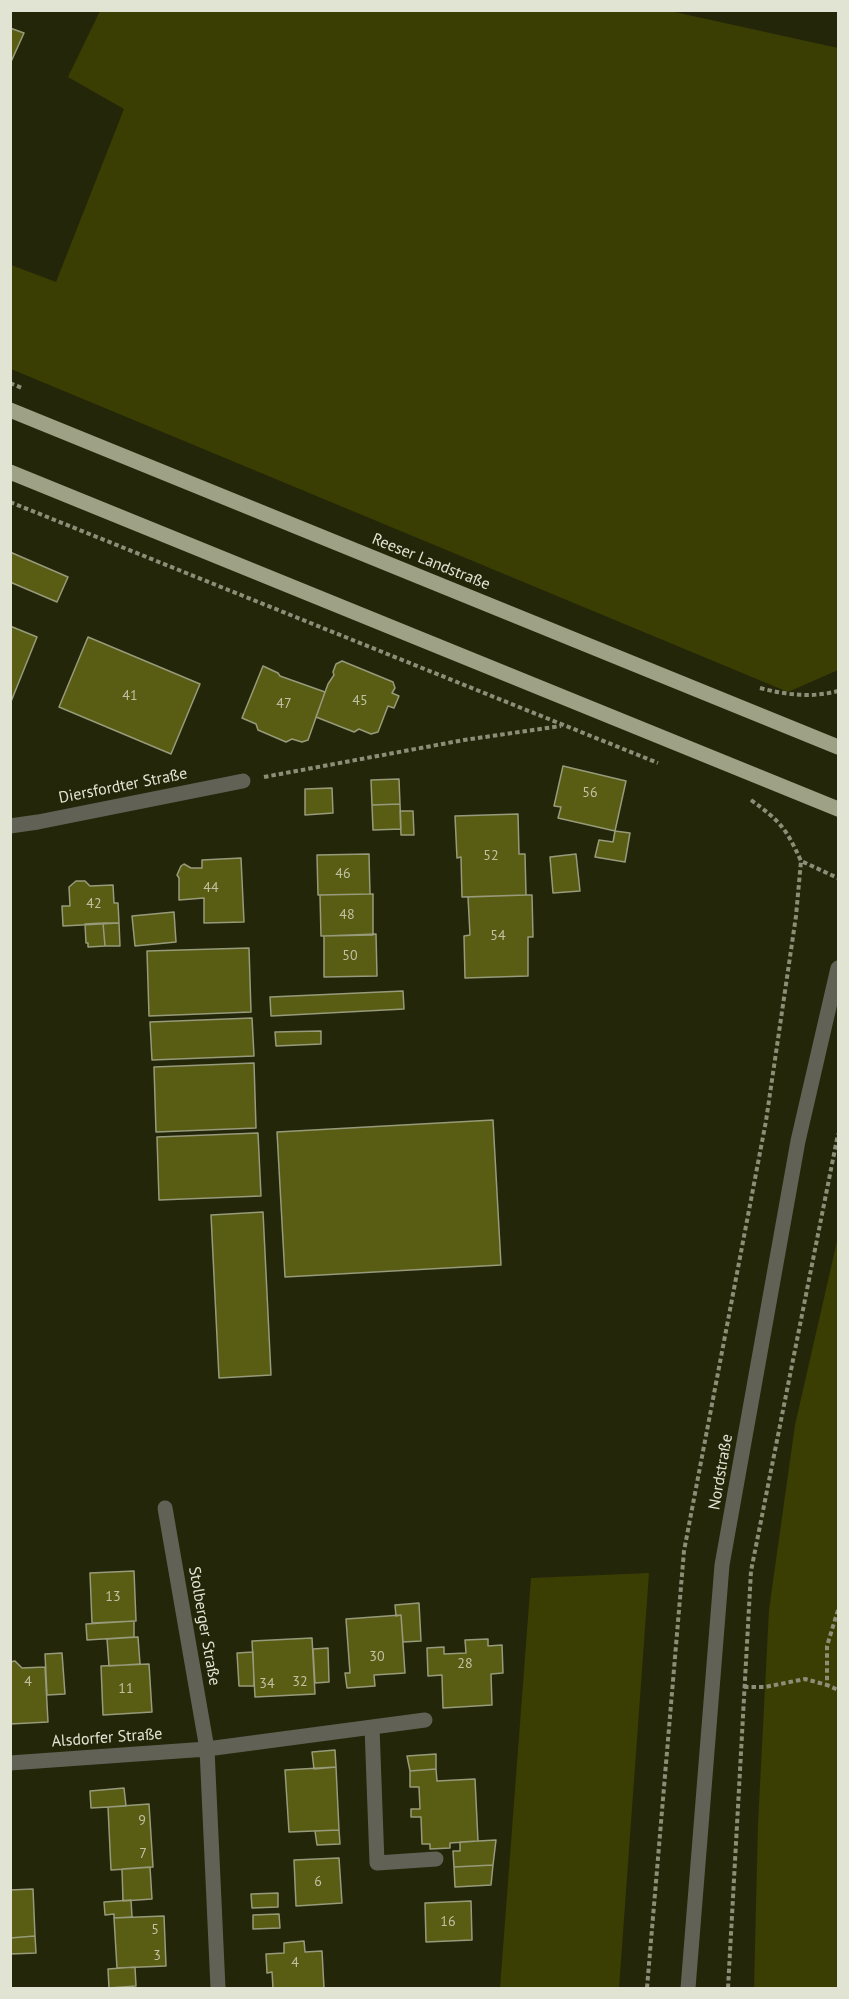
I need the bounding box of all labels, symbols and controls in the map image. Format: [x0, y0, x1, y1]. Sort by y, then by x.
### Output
street label: Reeser Landstraße [369, 530, 493, 594]
house number: 41 [122, 688, 138, 704]
house number: 45 [352, 693, 368, 709]
house number: 47 [276, 696, 292, 712]
street label: Diersfordter Straße [57, 764, 189, 808]
house number: 56 [582, 785, 598, 801]
house number: 52 [483, 848, 499, 864]
house number: 46 [335, 866, 351, 882]
house number: 44 [203, 880, 219, 896]
house number: 42 [86, 896, 102, 912]
house number: 48 [339, 907, 355, 923]
house number: 54 [490, 928, 506, 944]
house number: 50 [342, 948, 358, 964]
street label: Nordstraße [705, 1433, 737, 1511]
street label: Stolberger Straße [184, 1565, 224, 1687]
house number: 13 [105, 1589, 121, 1605]
house number: 30 [369, 1649, 385, 1665]
house number: 28 [457, 1656, 473, 1672]
house number: 4 [24, 1674, 32, 1690]
house number: 32 [292, 1674, 308, 1690]
house number: 34 [259, 1676, 275, 1692]
house number: 11 [118, 1681, 134, 1697]
street label: Alsdorfer Straße [51, 1725, 163, 1751]
house number: 9 [138, 1813, 146, 1829]
house number: 7 [139, 1846, 147, 1862]
house number: 6 [314, 1874, 322, 1890]
house number: 16 [440, 1914, 456, 1930]
house number: 5 [151, 1922, 159, 1938]
house number: 3 [153, 1948, 161, 1964]
house number: 4 [291, 1955, 299, 1971]

